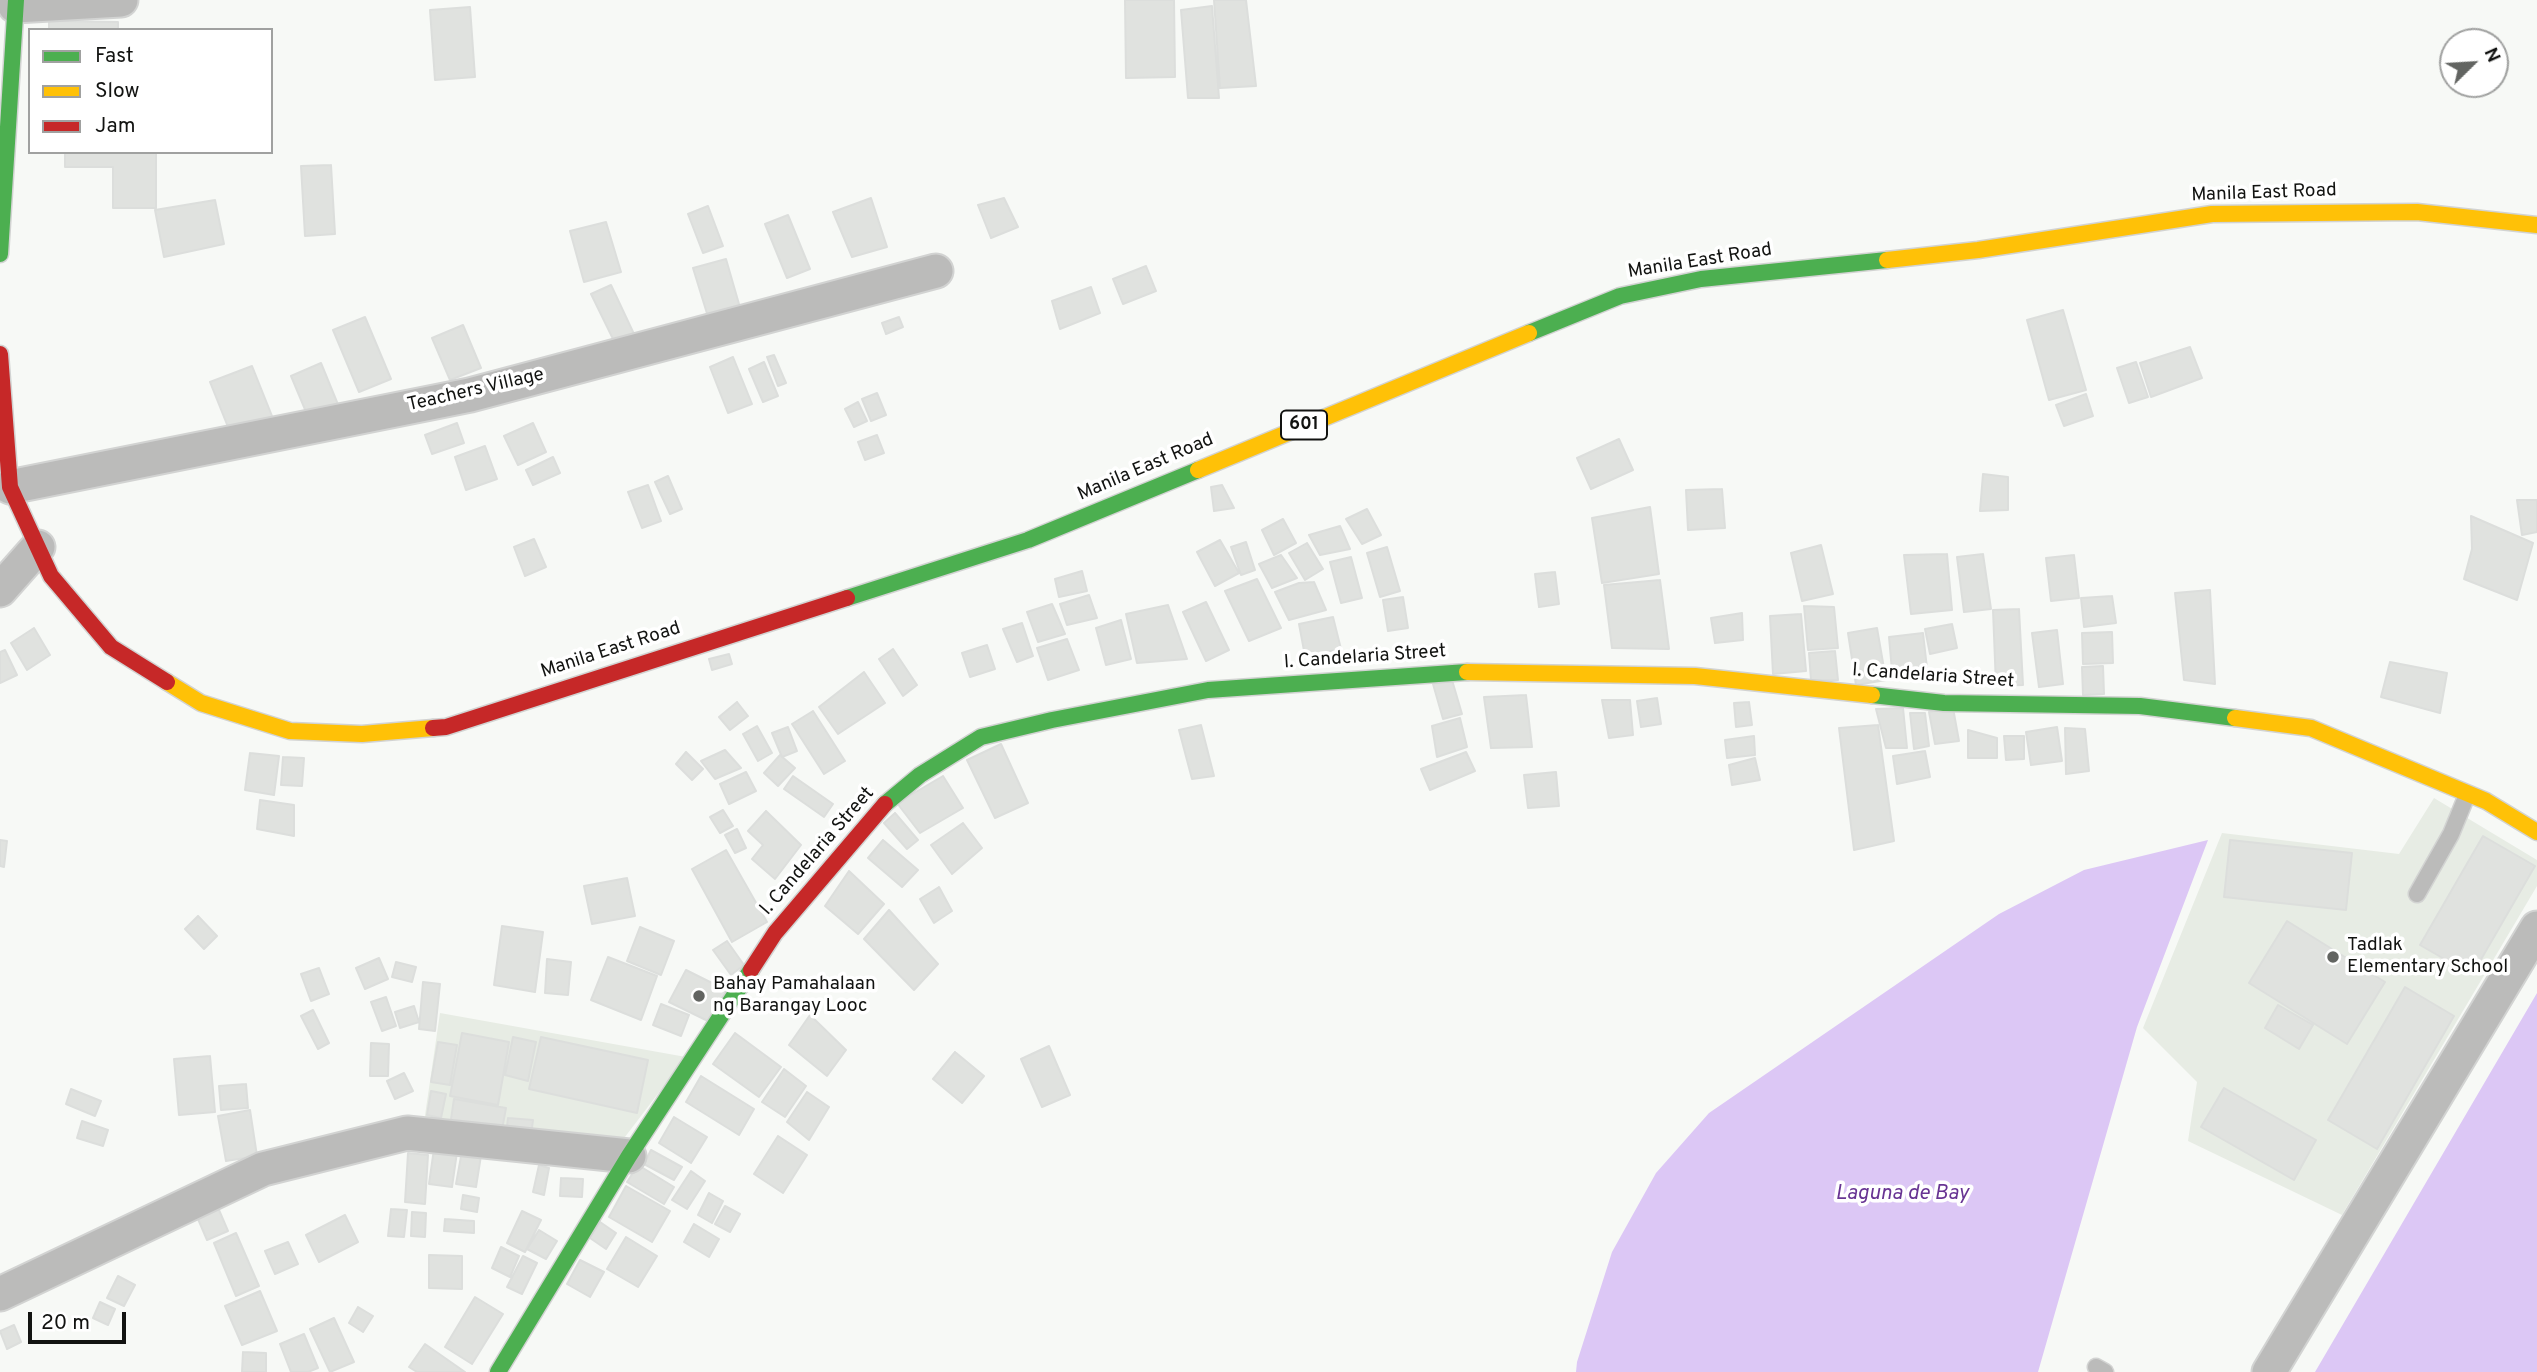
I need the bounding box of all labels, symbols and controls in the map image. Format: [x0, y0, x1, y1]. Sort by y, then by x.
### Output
legend [28, 28, 273, 154]
north arrow [2439, 28, 2509, 98]
text: Fast [95, 43, 134, 70]
text: N [2478, 44, 2505, 66]
text: Slow [95, 78, 140, 105]
text: Jam [95, 113, 136, 140]
street label: Manila East Road [2191, 180, 2337, 208]
street label: Manila East Road [1626, 239, 1774, 285]
street label: Teachers Village [405, 364, 547, 418]
road number: 601 [1281, 410, 1327, 440]
street label: Manila East Road [1075, 429, 1217, 507]
street label: Manila East Road [538, 618, 684, 684]
street label: I. Candelaria Street [1283, 641, 1447, 675]
street label: I. Candelaria Street [1851, 660, 2015, 694]
street label: I. Candelaria Street [756, 783, 880, 921]
place label: Tadlak Elementary School [2347, 935, 2508, 979]
marker: Tadlak Elementary School [2325, 949, 2341, 965]
place label: Bahay Pamahalaan ng Barangay Looc [713, 974, 876, 1018]
marker: Bahay Pamahalaan ng Barangay Looc [691, 988, 707, 1004]
water label: Laguna de Bay [1835, 1182, 1969, 1208]
scale bar [32, 1298, 130, 1342]
text: 20 m [41, 1310, 90, 1337]

